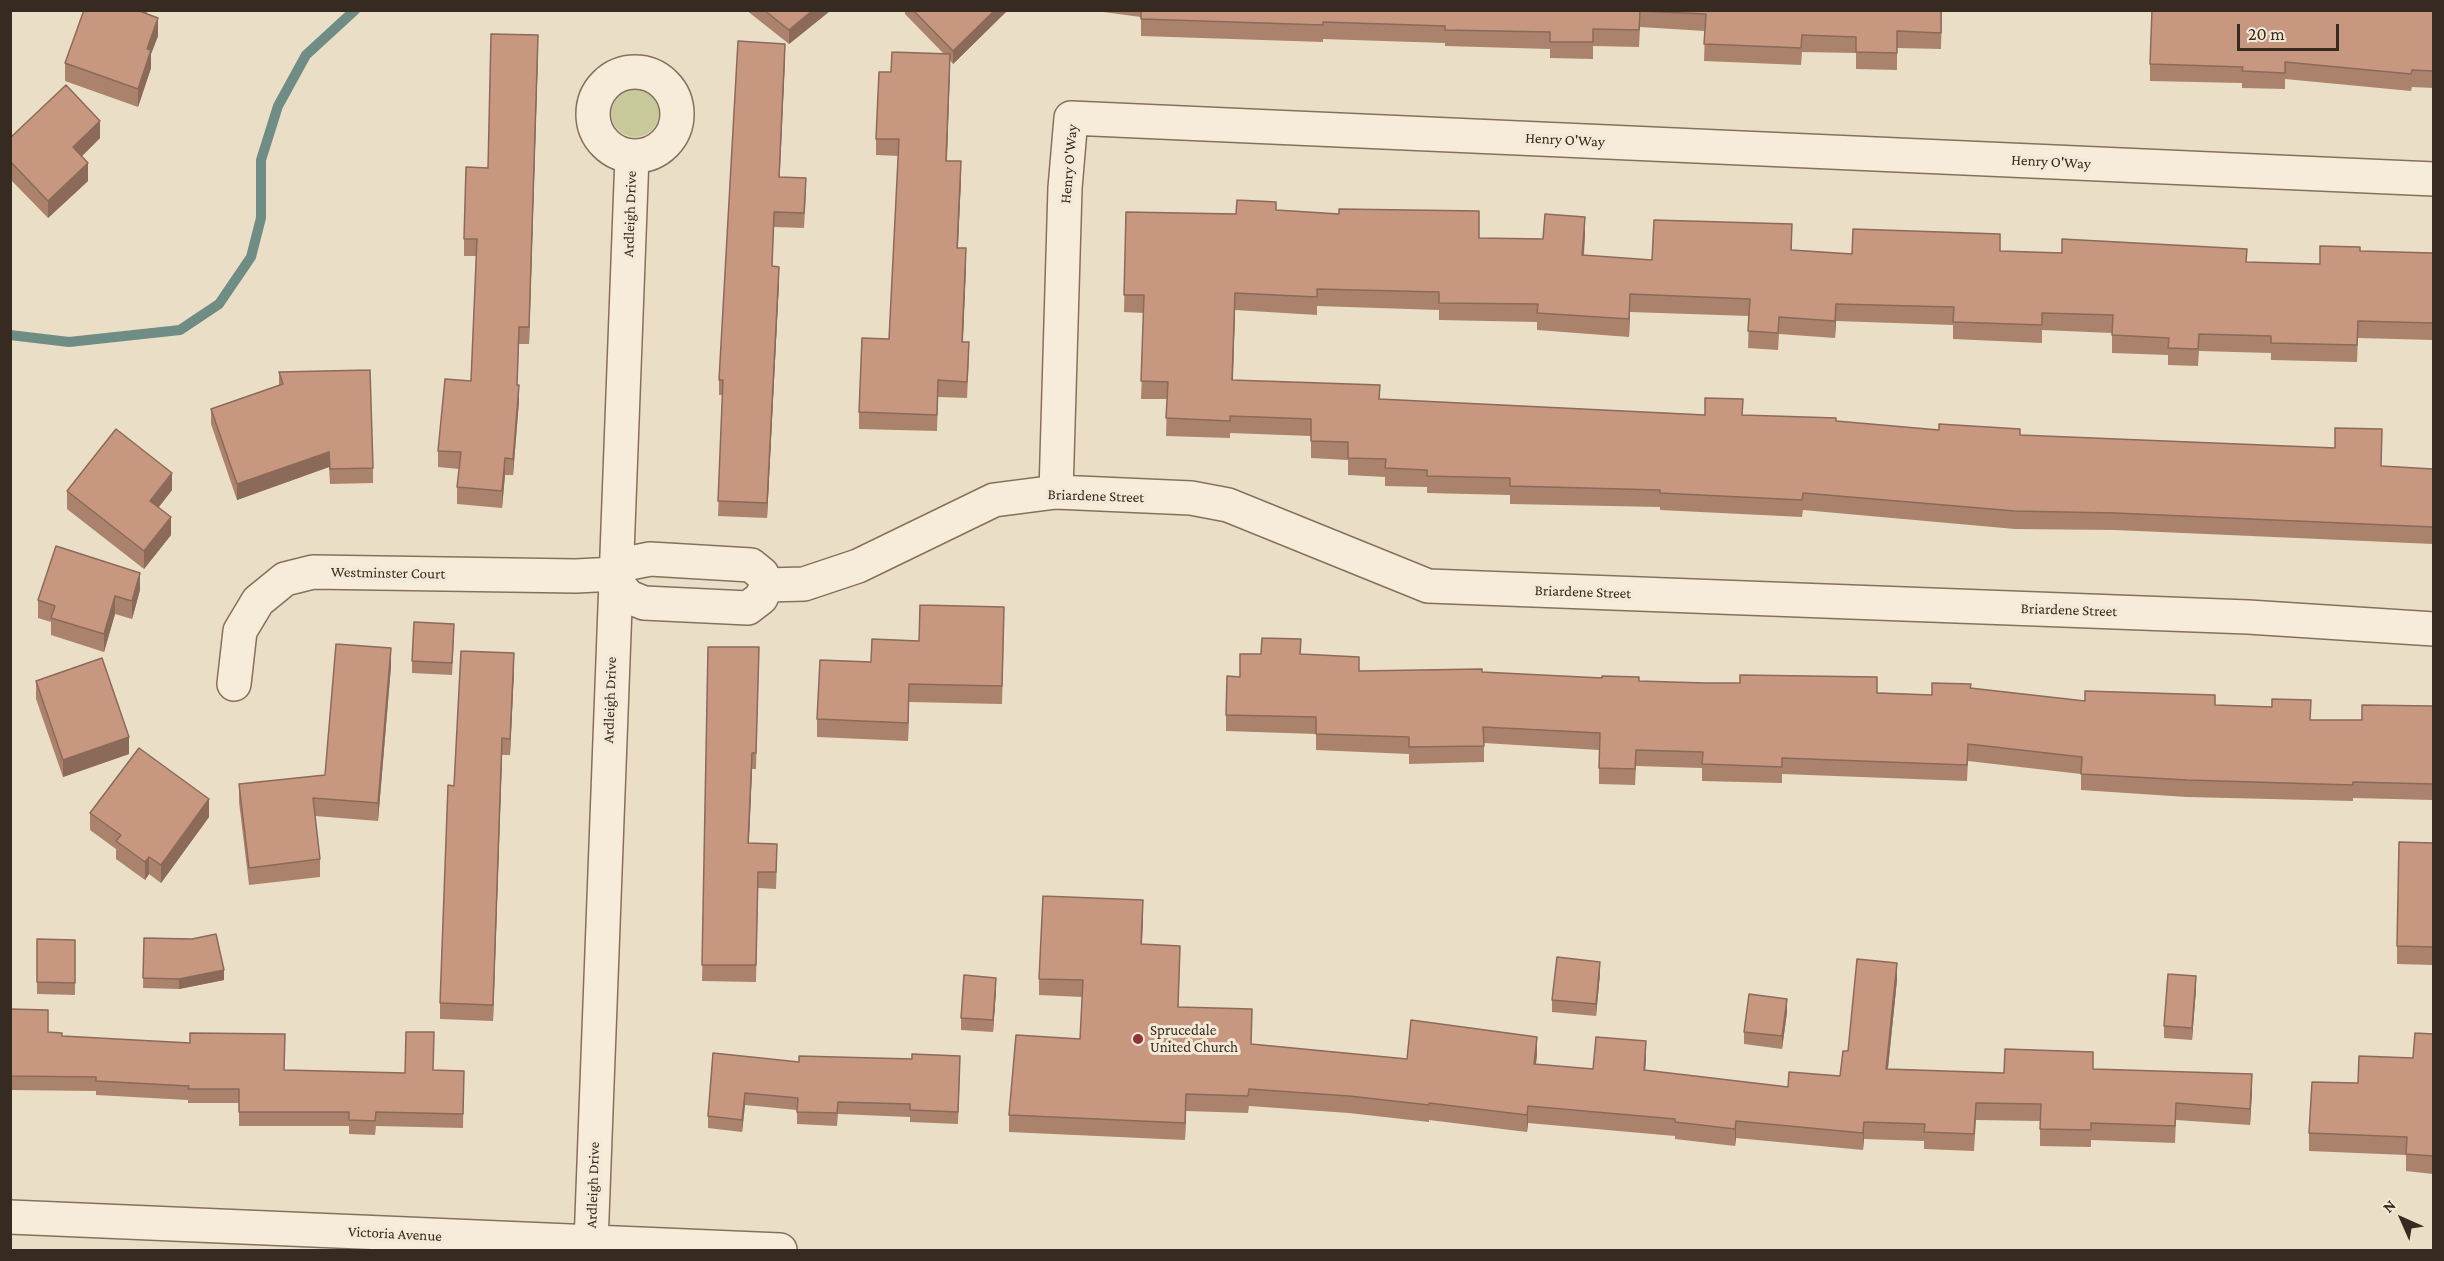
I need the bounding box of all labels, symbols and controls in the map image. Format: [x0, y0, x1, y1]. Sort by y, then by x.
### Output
scale bar [2240, 12, 2342, 50]
text: 20 m [2248, 24, 2285, 44]
street label: Henry O'Way [1057, 124, 1081, 204]
street label: Henry O'Way [1525, 129, 1605, 151]
street label: Henry O'Way [2011, 151, 2091, 173]
street label: Ardleigh Drive [619, 170, 641, 258]
street label: Briardene Street [1047, 485, 1145, 507]
street label: Westminster Court [331, 563, 445, 583]
street label: Briardene Street [1534, 581, 1632, 603]
street label: Briardene Street [2020, 599, 2118, 621]
street label: Ardleigh Drive [599, 656, 621, 744]
place label: Sprucedale United Church [1150, 1021, 1238, 1056]
marker: Sprucedale United Church [1131, 1032, 1145, 1046]
street label: Ardleigh Drive [582, 1141, 604, 1229]
north arrow [2372, 1189, 2432, 1249]
text: N [2379, 1196, 2399, 1216]
street label: Victoria Avenue [348, 1223, 442, 1245]

